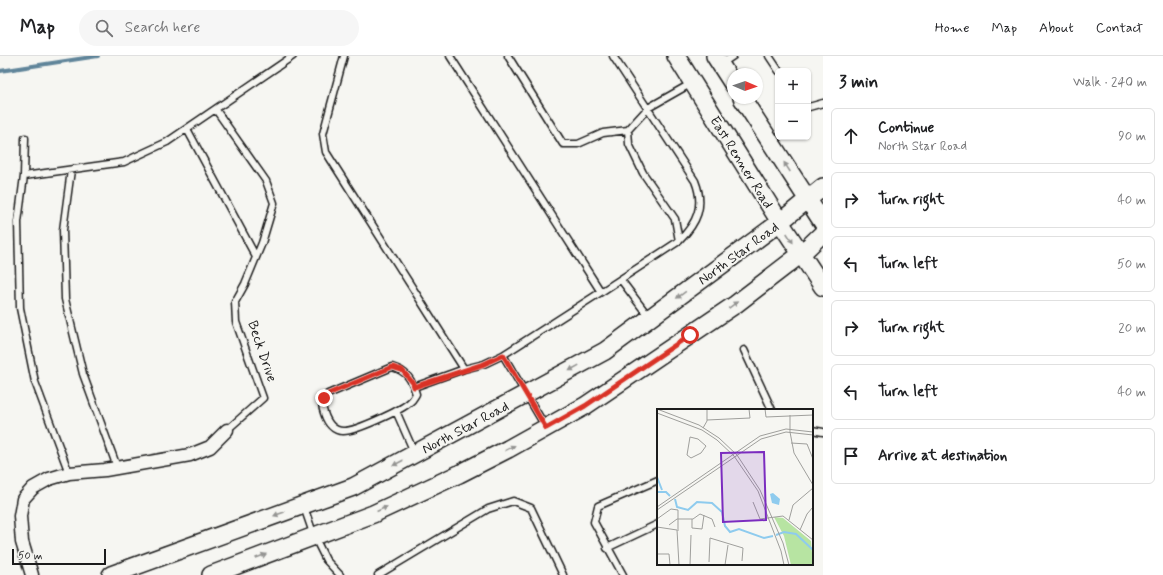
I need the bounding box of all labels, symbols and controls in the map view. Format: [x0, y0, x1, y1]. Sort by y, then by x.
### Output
search box [79, 10, 359, 46]
text: Map [20, 15, 55, 40]
icon: search [93, 17, 115, 39]
text: Search here [125, 18, 200, 38]
text: Home [935, 19, 969, 37]
text: Map [991, 19, 1017, 37]
text: About [1039, 19, 1074, 37]
text: Contact [1096, 19, 1143, 37]
north arrow [727, 68, 763, 104]
map controls [775, 68, 811, 140]
button: + [775, 68, 811, 104]
text: 3 min [839, 71, 878, 93]
text: Walk · 240 m [1073, 74, 1147, 91]
button: − [775, 104, 811, 140]
street label: East Renner Road [706, 113, 777, 212]
text: Continue [878, 118, 934, 138]
icon: ahead [840, 125, 862, 147]
text: 90 m [1118, 128, 1146, 145]
text: North Star Road [878, 138, 967, 155]
one-way arrow [784, 161, 791, 173]
icon: right [840, 189, 862, 211]
text: Turn right [878, 190, 945, 210]
text: 40 m [1117, 192, 1146, 209]
street label: North Star Road [695, 218, 783, 289]
one-way arrow [787, 232, 794, 244]
icon: left [840, 253, 862, 275]
text: Turn left [878, 254, 938, 274]
text: 50 m [1117, 256, 1146, 273]
one-way arrow [676, 291, 686, 299]
one-way arrow [728, 301, 739, 309]
icon: right [840, 317, 862, 339]
street label: Beck Drive [243, 318, 281, 384]
text: Turn right [878, 318, 945, 338]
text: 20 m [1118, 320, 1146, 337]
route start [681, 326, 699, 344]
one-way arrow [568, 364, 579, 371]
icon: left [840, 381, 862, 403]
text: Turn left [878, 382, 938, 402]
text: 40 m [1117, 384, 1146, 401]
route end [315, 389, 333, 407]
street label: North Star Road [419, 397, 512, 458]
inset map [657, 409, 813, 565]
one-way arrow [504, 444, 515, 451]
icon: arrive [840, 445, 862, 467]
text: Arrive at destination [878, 446, 1007, 466]
one-way arrow [392, 460, 404, 466]
one-way arrow [377, 506, 388, 512]
one-way arrow [272, 511, 284, 517]
scale bar [12, 547, 106, 566]
text: 50 m [18, 549, 43, 563]
one-way arrow [255, 553, 267, 559]

